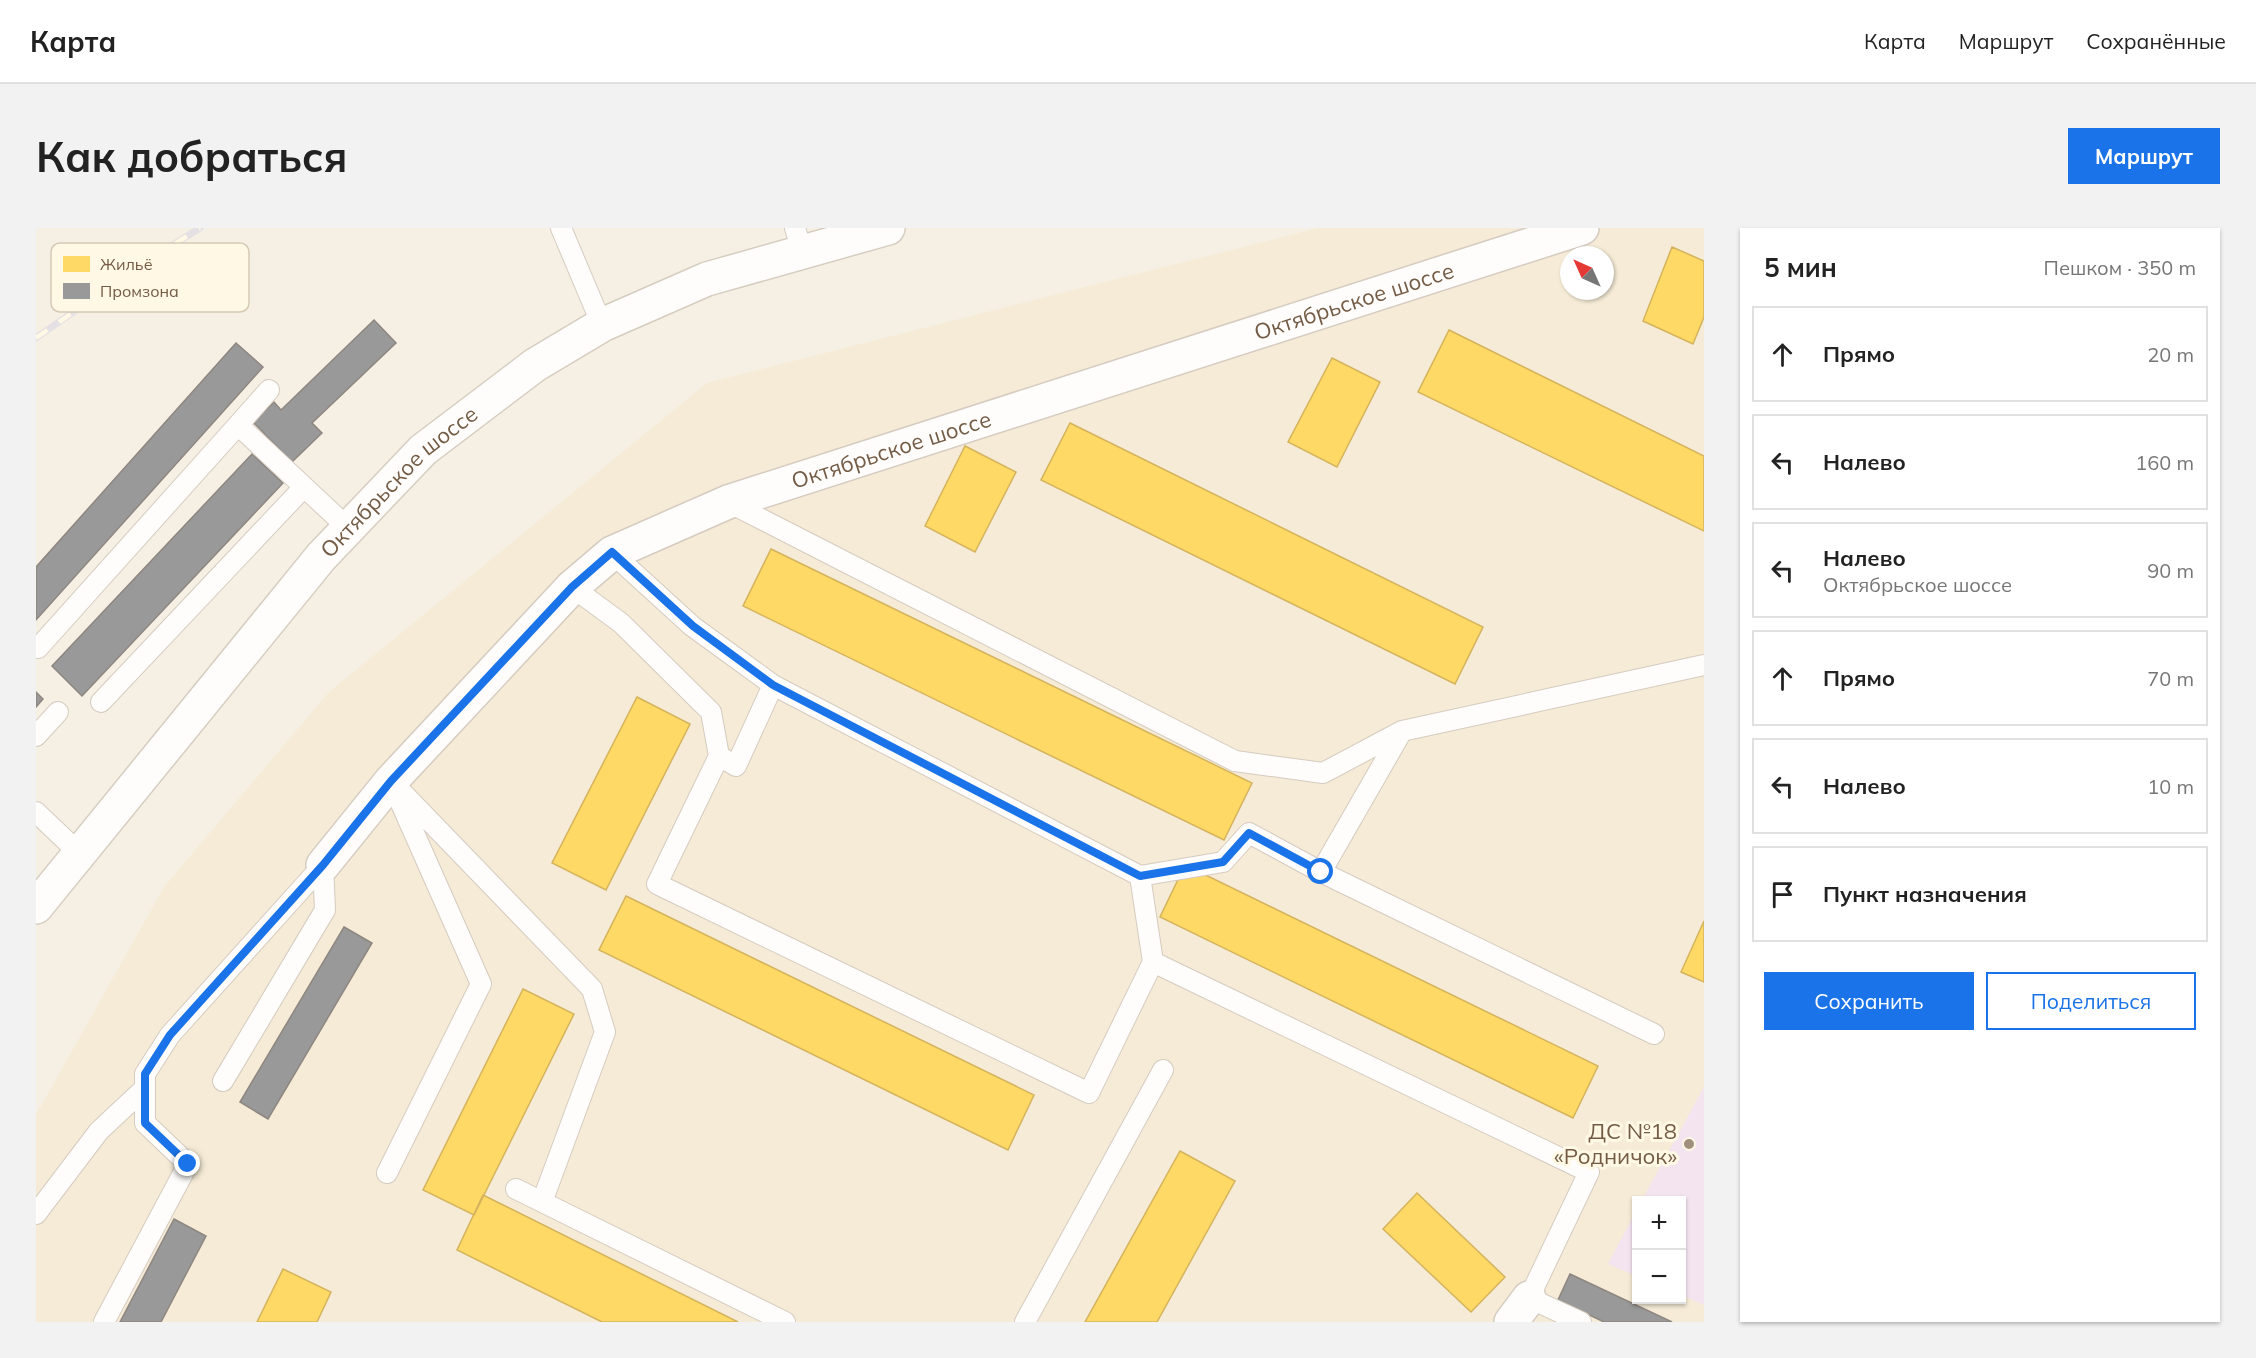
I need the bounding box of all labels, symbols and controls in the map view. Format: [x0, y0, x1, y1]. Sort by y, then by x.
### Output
text: Карта [30, 24, 116, 59]
text: Карта [1864, 28, 1926, 54]
text: Маршрут [1959, 28, 2053, 54]
text: Сохранённые [2086, 28, 2226, 54]
button: Маршрут [2068, 128, 2220, 184]
text: Как добраться [36, 130, 348, 183]
legend [51, 243, 249, 312]
north arrow [1560, 246, 1614, 300]
text: 5 мин [1764, 251, 1837, 284]
text: Жильё [100, 254, 153, 274]
text: Пешком · 350 m [2044, 255, 2196, 280]
street label: Октябрьское шоссе [1251, 256, 1457, 346]
text: Промзона [100, 281, 179, 301]
icon: ahead [1766, 338, 1799, 371]
text: Прямо [1823, 340, 1895, 368]
text: 20 m [2147, 342, 2194, 367]
street label: Октябрьское шоссе [314, 400, 483, 563]
street label: Октябрьское шоссе [788, 405, 995, 495]
icon: left [1766, 446, 1799, 479]
text: Налево [1823, 448, 1906, 476]
text: 160 m [2135, 450, 2194, 475]
text: Налево [1823, 544, 1906, 572]
icon: left [1766, 554, 1799, 587]
text: 90 m [2147, 558, 2194, 583]
text: Октябрьское шоссе [1823, 572, 2012, 597]
icon: ahead [1766, 662, 1799, 695]
text: Прямо [1823, 664, 1895, 692]
text: 70 m [2147, 666, 2194, 691]
icon: left [1766, 770, 1799, 803]
text: Налево [1823, 772, 1906, 800]
text: 10 m [2147, 774, 2194, 799]
route start [1307, 858, 1333, 884]
icon: arrive [1766, 878, 1799, 911]
text: Пункт назначения [1823, 880, 2027, 908]
button: Сохранить [1764, 972, 1974, 1030]
button: Поделиться [1986, 972, 2196, 1030]
place label: ДС №18 «Родничок» [1554, 1117, 1677, 1170]
marker: ДС №18 «Родничок» [1682, 1137, 1696, 1151]
route end [174, 1150, 200, 1176]
map controls [1632, 1196, 1686, 1304]
button: + [1632, 1196, 1686, 1250]
button: − [1632, 1250, 1686, 1304]

